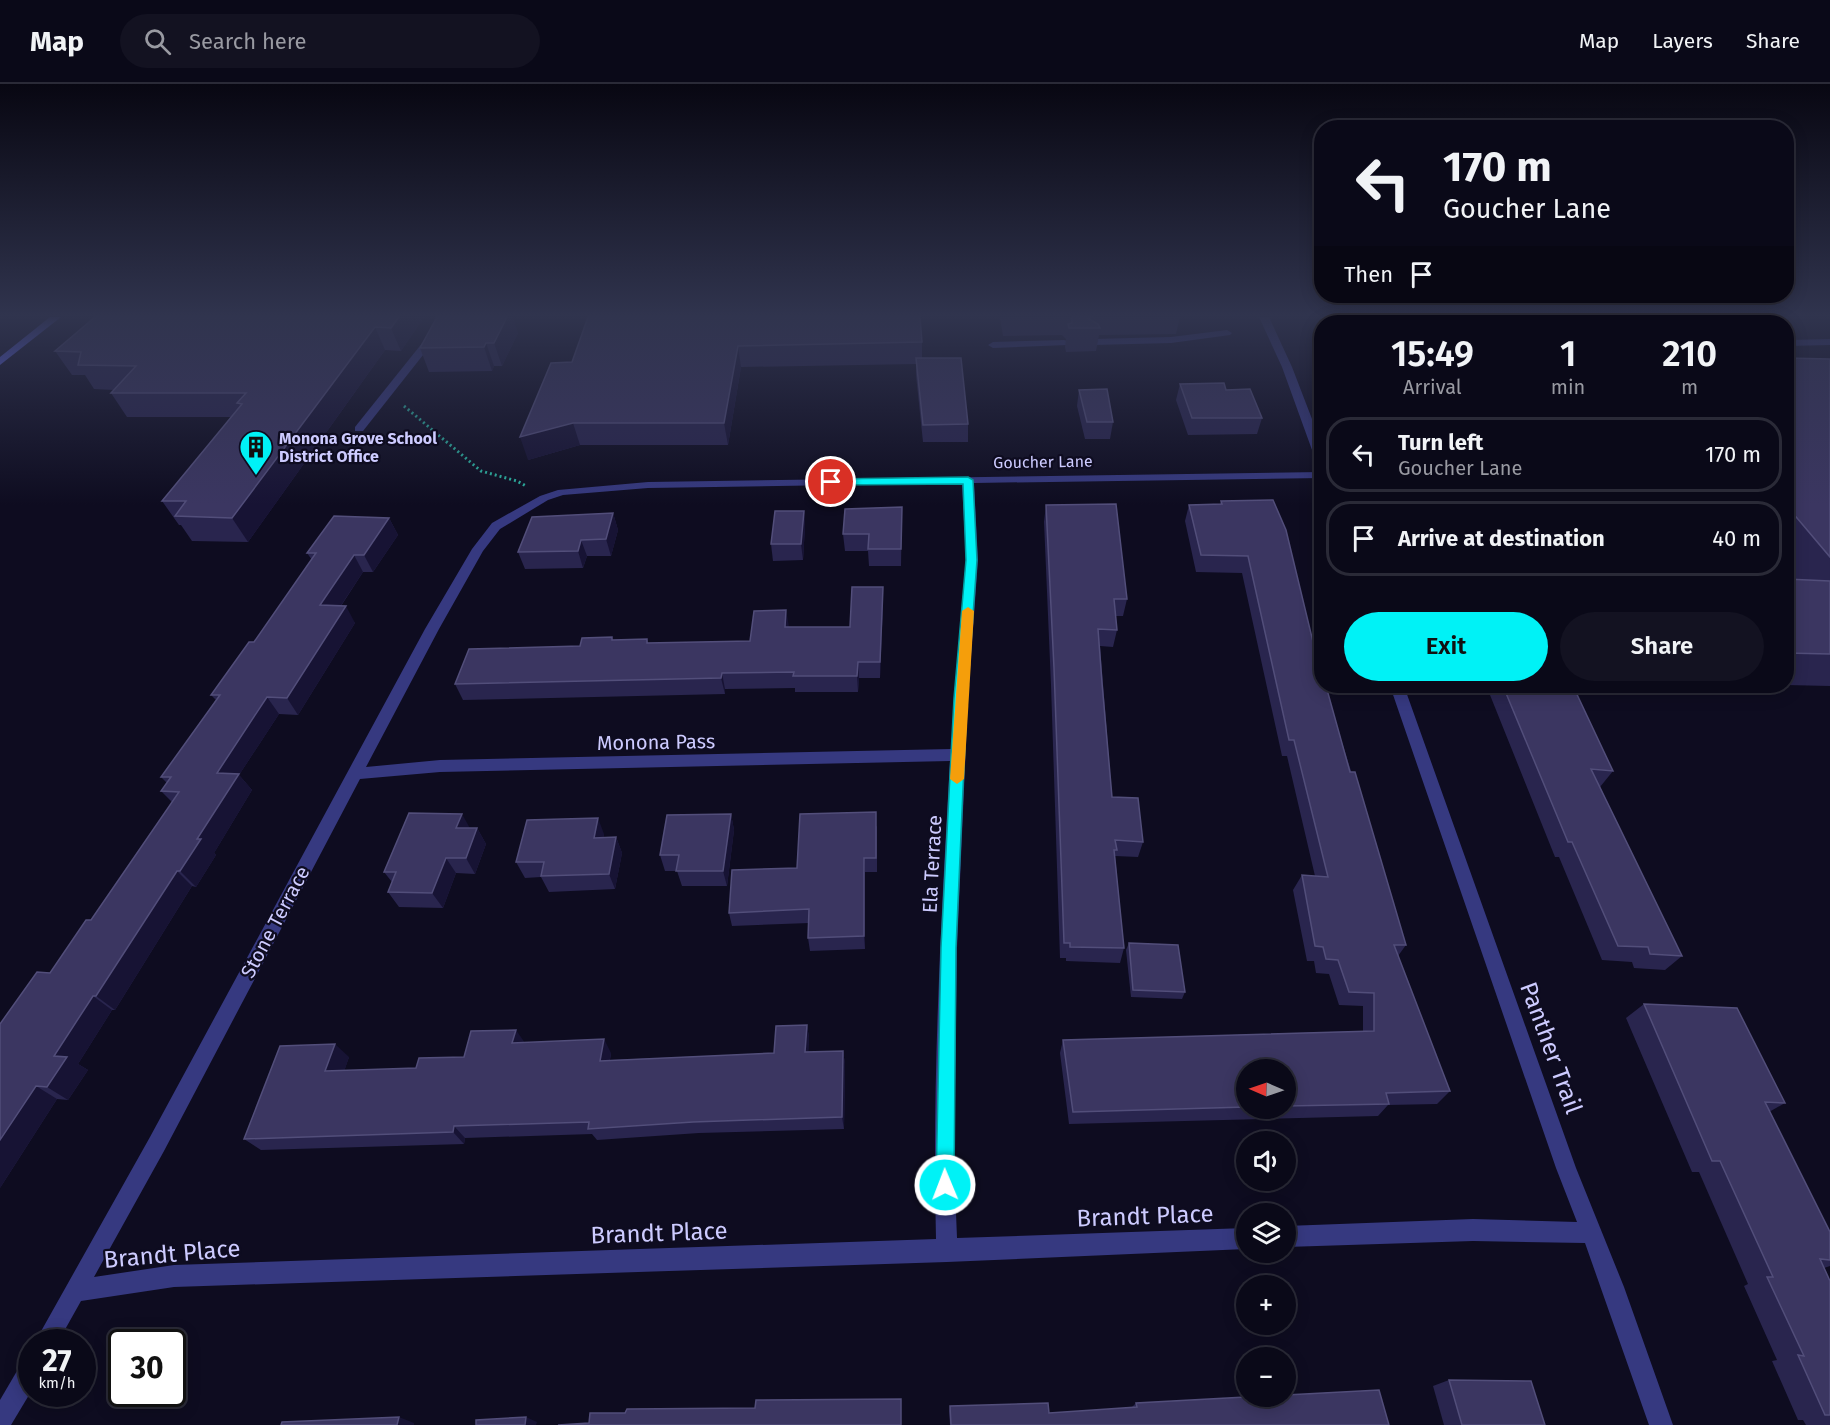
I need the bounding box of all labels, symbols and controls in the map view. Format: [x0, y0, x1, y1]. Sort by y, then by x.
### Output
search box [120, 14, 540, 68]
text: Map [30, 25, 84, 58]
icon: search [141, 25, 174, 58]
text: Search here [189, 28, 307, 55]
text: Map [1579, 28, 1619, 54]
text: Layers [1652, 28, 1713, 54]
text: Share [1746, 28, 1800, 54]
text: 170 m [1443, 142, 1552, 192]
icon: left [1344, 144, 1422, 222]
text: Goucher Lane [1443, 193, 1611, 225]
icon: arrive [1405, 258, 1438, 291]
text: Then [1344, 261, 1393, 288]
text: 15:49 [1391, 332, 1474, 376]
text: 1 [1560, 332, 1576, 376]
text: 210 [1662, 332, 1717, 376]
text: Arrival [1403, 375, 1462, 399]
text: min [1551, 375, 1585, 399]
text: m [1681, 375, 1698, 399]
building icon: Monona Grove School District Office [238, 429, 274, 476]
place label: Monona Grove School District Office [279, 429, 437, 466]
text: Turn left [1398, 429, 1483, 456]
icon: left [1347, 438, 1380, 471]
text: 170 m [1705, 441, 1761, 468]
street label: Goucher Lane [993, 452, 1093, 472]
pin [805, 456, 856, 507]
text: Goucher Lane [1398, 456, 1522, 480]
icon: arrive [814, 465, 847, 498]
icon: arrive [1347, 522, 1380, 555]
text: Arrive at destination [1398, 525, 1605, 552]
text: 40 m [1712, 525, 1761, 552]
button: Exit [1344, 612, 1548, 681]
button: Share [1560, 612, 1764, 681]
street label: Monona Pass [597, 729, 715, 755]
street label: Ela Terrace [917, 814, 947, 914]
street label: Stone Terrace [235, 862, 315, 982]
street label: Panther Trail [1514, 978, 1588, 1118]
north arrow [1236, 1059, 1296, 1119]
map controls [1236, 1059, 1296, 1407]
button: sound [1236, 1131, 1296, 1191]
position arrow [913, 1153, 977, 1217]
street label: Brandt Place [1076, 1200, 1214, 1232]
button: layers [1236, 1203, 1296, 1263]
street label: Brandt Place [590, 1217, 728, 1249]
street label: Brandt Place [102, 1234, 242, 1274]
button: + [1236, 1275, 1296, 1335]
speed limit sign: 30 [108, 1329, 186, 1407]
text: 27 [42, 1343, 72, 1379]
button: − [1236, 1347, 1296, 1407]
text: km/h [38, 1374, 76, 1392]

